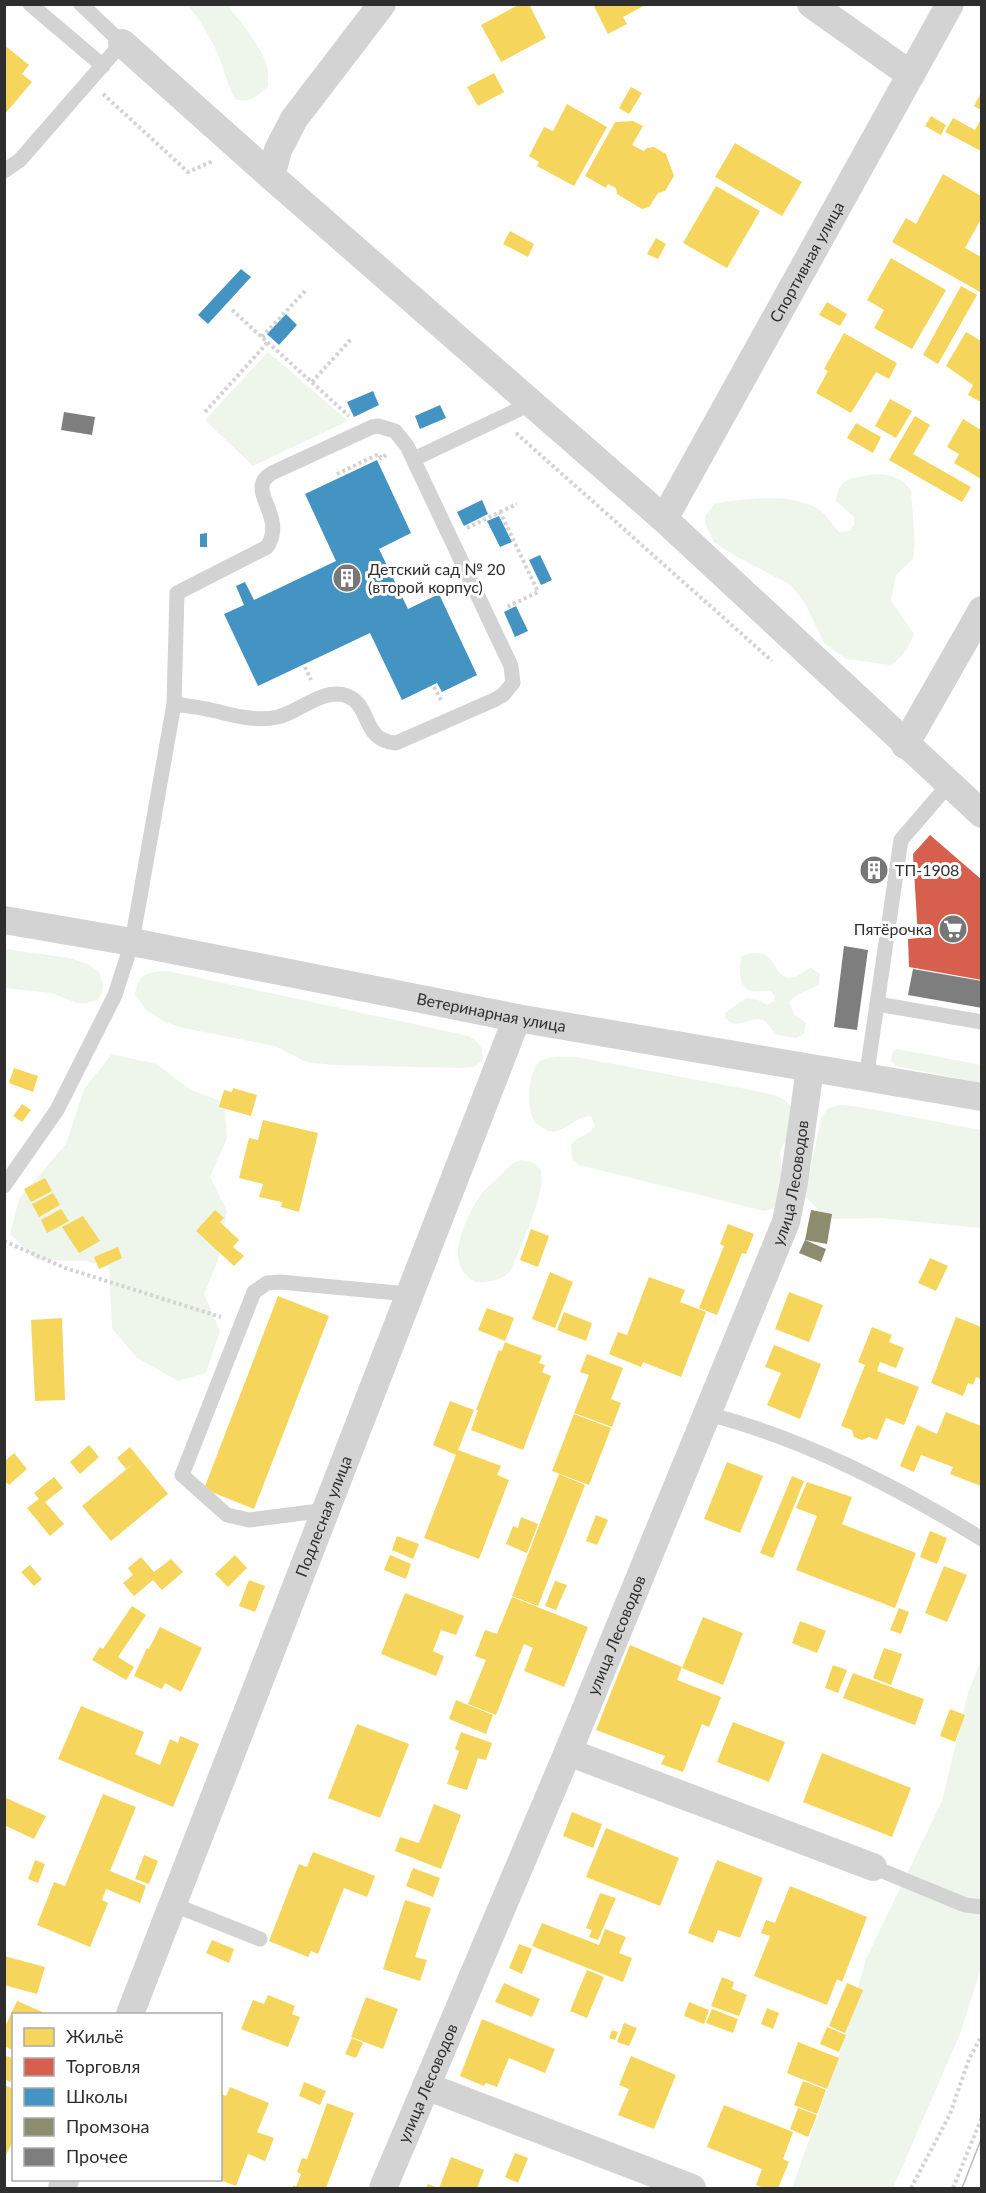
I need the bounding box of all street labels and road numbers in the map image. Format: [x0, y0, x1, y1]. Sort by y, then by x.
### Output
street label: Спортивная улица [765, 198, 847, 326]
street label: Ветеринарная улица [415, 988, 567, 1035]
street label: улица Лесоводов [767, 1119, 812, 1248]
street label: Подлесная улица [291, 1453, 355, 1579]
street label: улица Лесоводов [583, 1572, 649, 1698]
street label: улица Лесоводов [393, 2020, 461, 2145]

